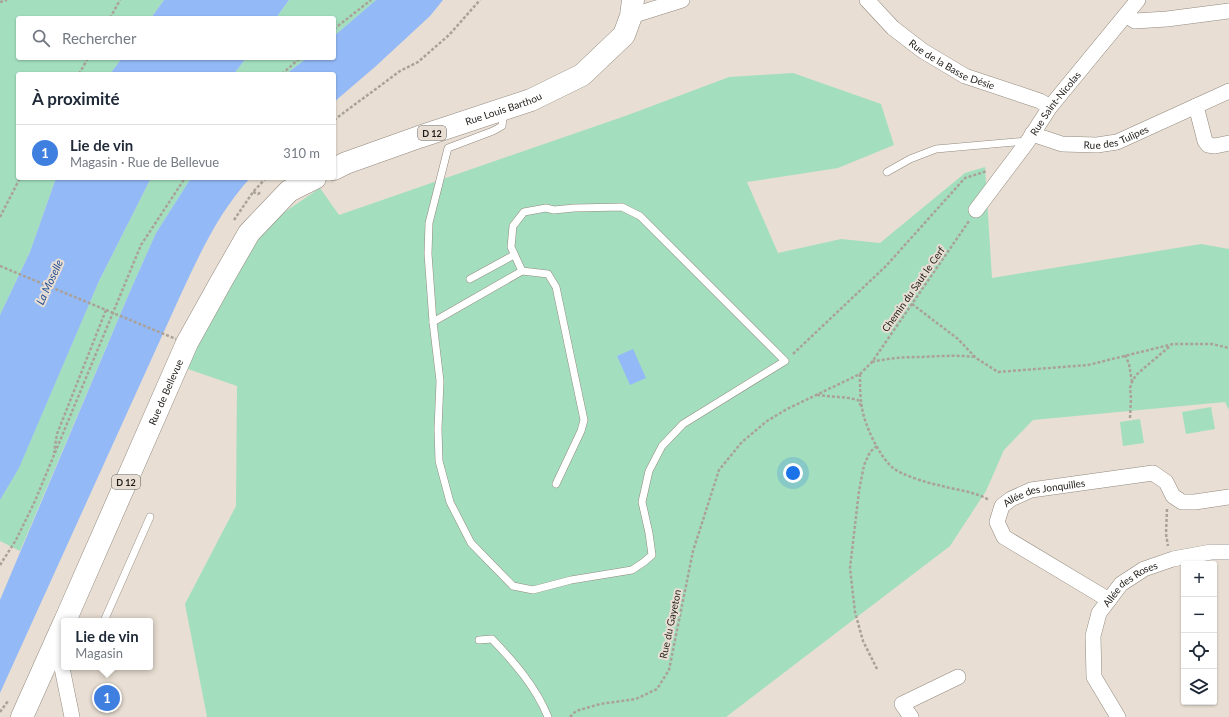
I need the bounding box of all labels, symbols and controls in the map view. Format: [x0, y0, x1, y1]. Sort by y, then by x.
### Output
search box [16, 16, 336, 60]
icon: search [30, 27, 52, 49]
text: Rechercher [62, 29, 136, 47]
street label: Rue de la Basse Désie [907, 37, 996, 91]
street label: Rue Saint-Nicolas [1027, 69, 1083, 137]
text: À proximité [32, 88, 120, 109]
street label: Rue Louis Barthou [464, 90, 544, 127]
street label: Rue des Tulipes [1083, 123, 1150, 151]
road number: D 12 [418, 126, 446, 140]
text: Lie de vin [70, 136, 133, 154]
text: 1 [41, 145, 49, 161]
text: 310 m [283, 145, 320, 161]
text: Magasin · Rue de Bellevue [70, 154, 219, 170]
street label: Chemin du Saut le Cerf [879, 244, 947, 334]
water label: La Moselle [33, 257, 65, 307]
street label: Rue de Bellevue [146, 357, 185, 427]
your location [783, 463, 803, 483]
road number: D 12 [112, 475, 140, 489]
street label: Allée des Jonquilles [1000, 477, 1086, 509]
street label: Allée des Roses [1100, 559, 1159, 609]
map controls [1181, 561, 1217, 705]
button: + [1181, 561, 1217, 597]
street label: Rue du Gayeton [657, 588, 683, 660]
button: − [1181, 597, 1217, 633]
popup [61, 618, 153, 670]
text: Lie de vin [75, 627, 139, 645]
button: locate [1181, 633, 1217, 669]
text: Magasin [75, 645, 123, 661]
button: layers [1181, 669, 1217, 705]
pin: 1 [94, 683, 120, 713]

